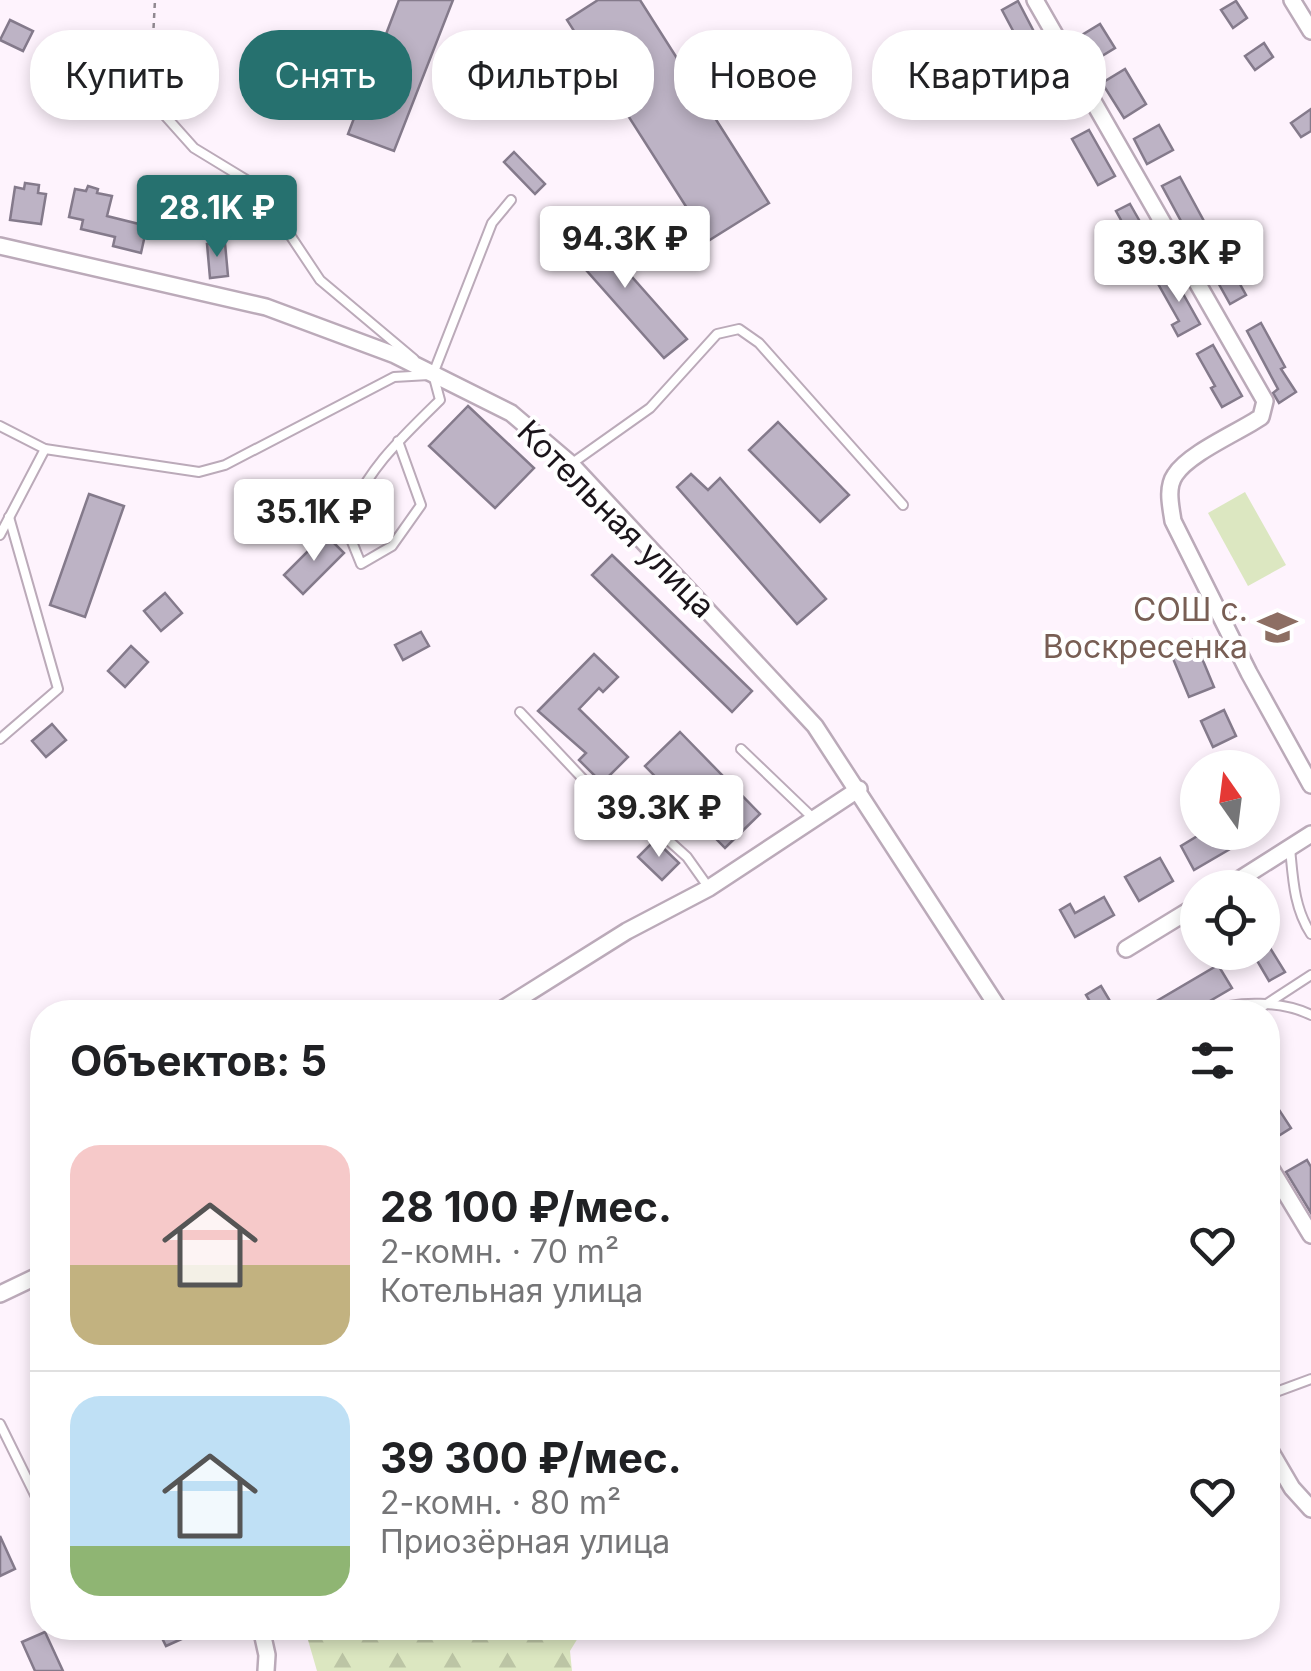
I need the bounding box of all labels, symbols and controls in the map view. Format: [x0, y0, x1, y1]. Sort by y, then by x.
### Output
chip: Купить [30, 30, 219, 120]
chip: Снять [239, 30, 412, 120]
chip: Фильтры [432, 30, 654, 120]
chip: Новое [674, 30, 852, 120]
chip: Квартира [872, 30, 1106, 120]
pin: 28.1K ₽ [125, 175, 309, 260]
text: 28.1K ₽ [159, 188, 275, 227]
pin: 94.3K ₽ [533, 206, 717, 291]
text: 94.3K ₽ [562, 219, 688, 258]
pin: 39.3K ₽ [1087, 220, 1271, 305]
text: 39.3K ₽ [1116, 233, 1242, 272]
street label: Котельная улица [509, 412, 723, 626]
pin: 35.1K ₽ [222, 479, 406, 564]
text: 35.1K ₽ [256, 492, 372, 531]
place label: СОШ с. Воскресенка [1043, 590, 1248, 666]
school or university icon: СОШ с. Воскресенка [1257, 607, 1299, 649]
north arrow [1180, 750, 1280, 850]
map controls [1180, 750, 1280, 970]
pin: 39.3K ₽ [567, 775, 751, 860]
text: 39.3K ₽ [596, 788, 722, 827]
button: locate [1180, 870, 1280, 970]
icon: filters [1185, 1033, 1240, 1088]
text: Объектов: 5 [70, 1035, 327, 1086]
text: 28 100 ₽/мес. [380, 1181, 672, 1232]
icon: home [150, 1185, 270, 1305]
icon: heart [1185, 1218, 1240, 1273]
text: 2-комн. · 70 m² [380, 1232, 619, 1271]
text: Котельная улица [380, 1271, 643, 1310]
text: 39 300 ₽/мес. [380, 1432, 682, 1483]
icon: home [150, 1436, 270, 1556]
icon: heart [1185, 1469, 1240, 1524]
text: 2-комн. · 80 m² [380, 1483, 621, 1522]
text: Приозёрная улица [380, 1522, 670, 1561]

